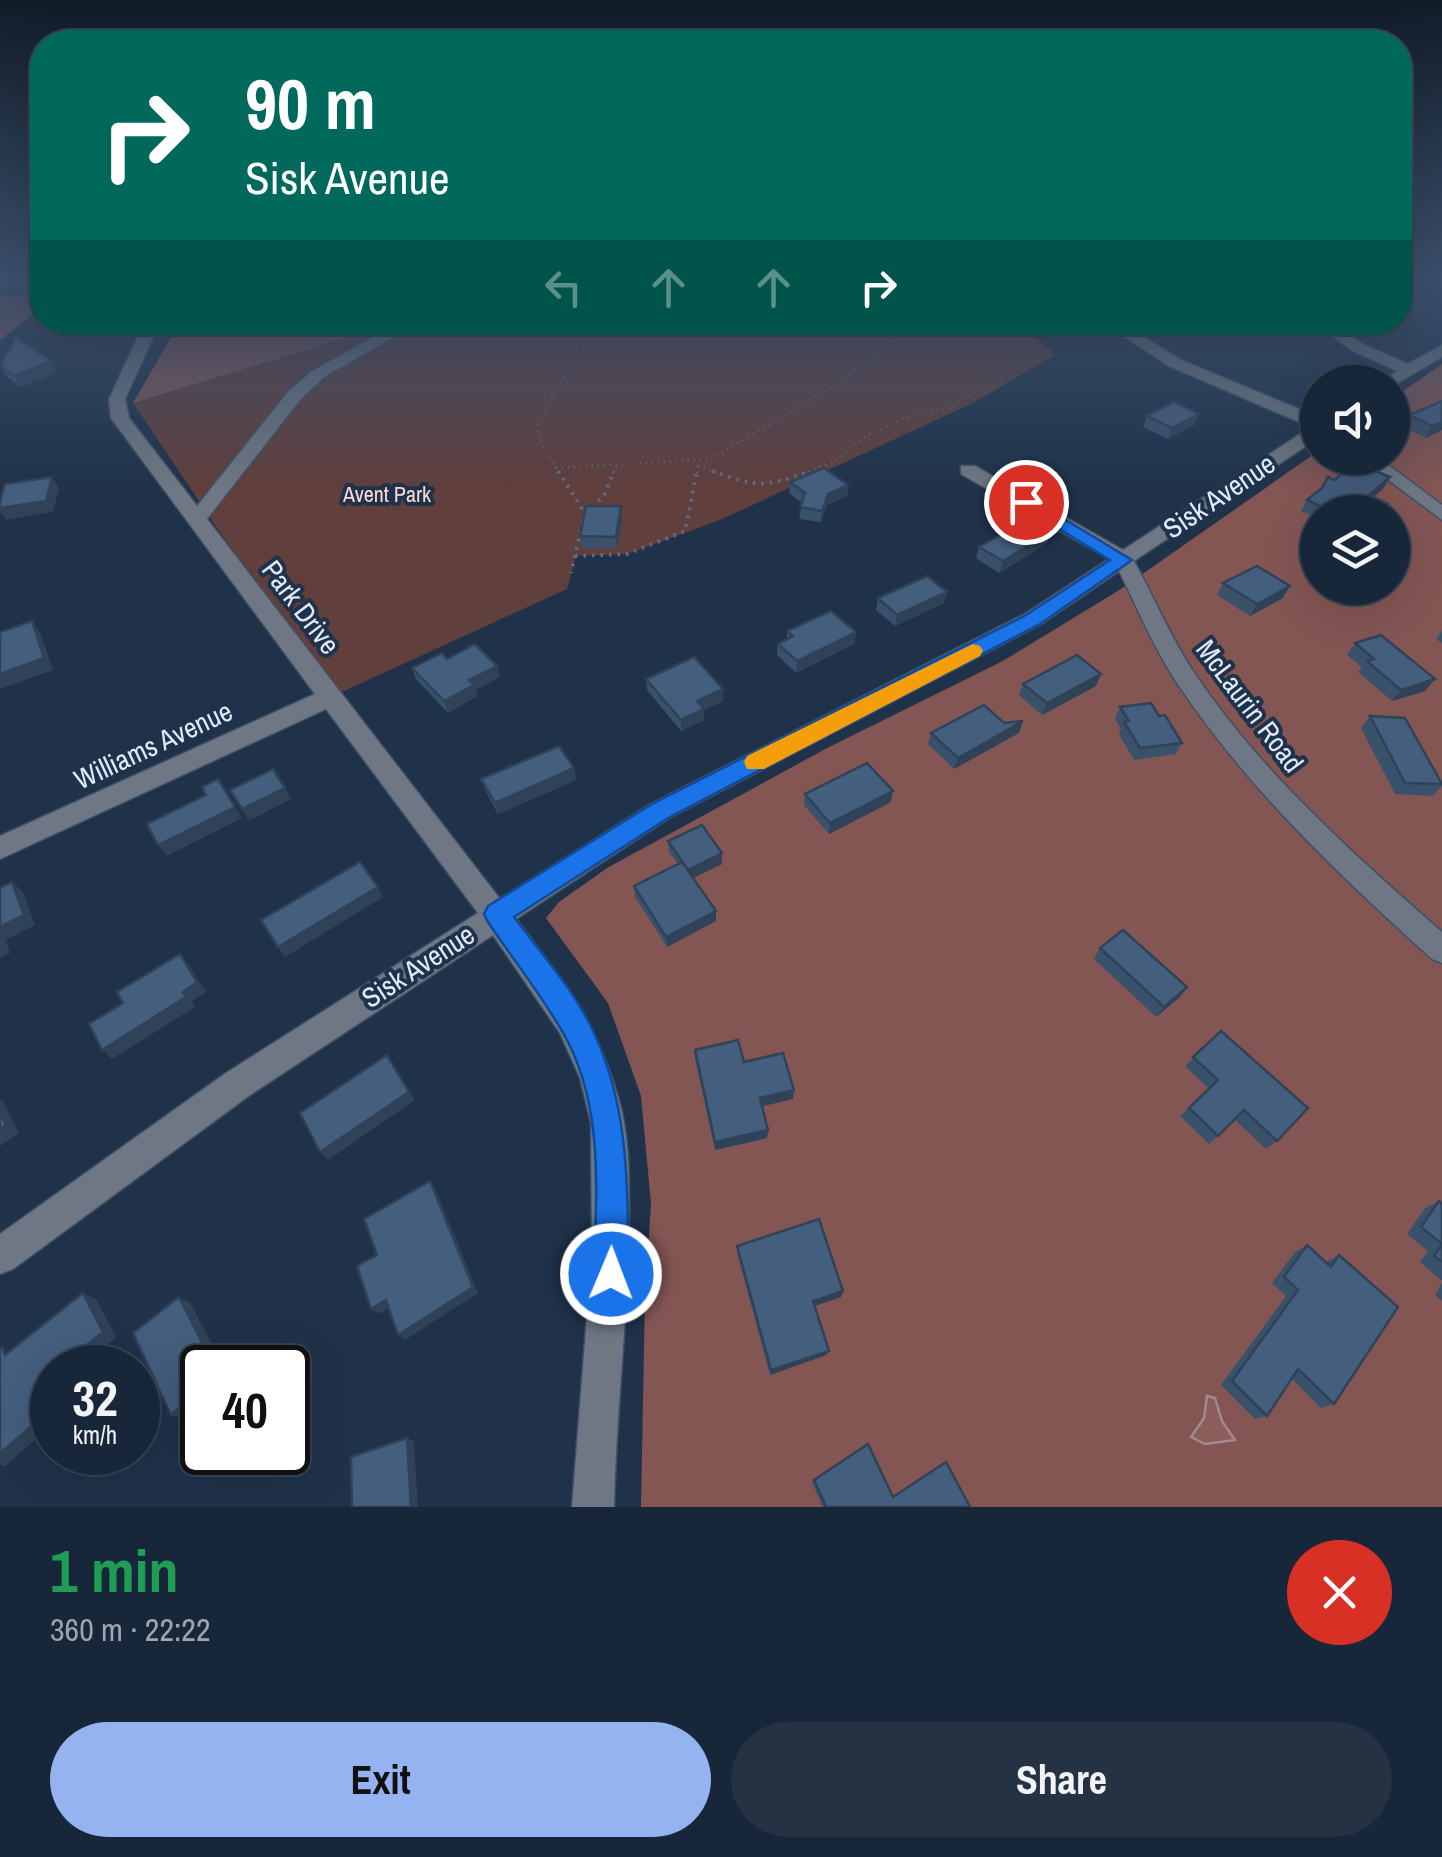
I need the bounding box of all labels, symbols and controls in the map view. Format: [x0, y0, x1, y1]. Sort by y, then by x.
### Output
text: 90 m [245, 57, 376, 151]
icon: right [80, 70, 210, 200]
text: Sisk Avenue [245, 147, 450, 208]
icon: left [536, 260, 591, 315]
icon: ahead [641, 260, 696, 315]
icon: ahead [746, 260, 801, 315]
icon: right [851, 260, 906, 315]
map controls [1300, 365, 1410, 605]
button: sound [1300, 365, 1410, 475]
street label: Sisk Avenue [1156, 445, 1282, 547]
pin [984, 460, 1069, 545]
icon: arrive [999, 475, 1054, 530]
park label: Avent Park [342, 479, 432, 509]
button: layers [1300, 495, 1410, 605]
street label: Park Drive [253, 552, 349, 662]
street label: McLaurin Road [1188, 632, 1312, 780]
street label: Williams Avenue [68, 692, 238, 798]
street label: Sisk Avenue [354, 915, 482, 1017]
position arrow [559, 1222, 663, 1326]
speed limit sign: 40 [180, 1345, 310, 1475]
text: 32 [72, 1364, 118, 1432]
text: km/h [73, 1418, 117, 1452]
text: 1 min [50, 1530, 179, 1611]
button: close [1287, 1540, 1392, 1645]
text: 360 m · 22:22 [50, 1608, 210, 1651]
button: Exit [50, 1722, 711, 1837]
button: Share [731, 1722, 1392, 1837]

